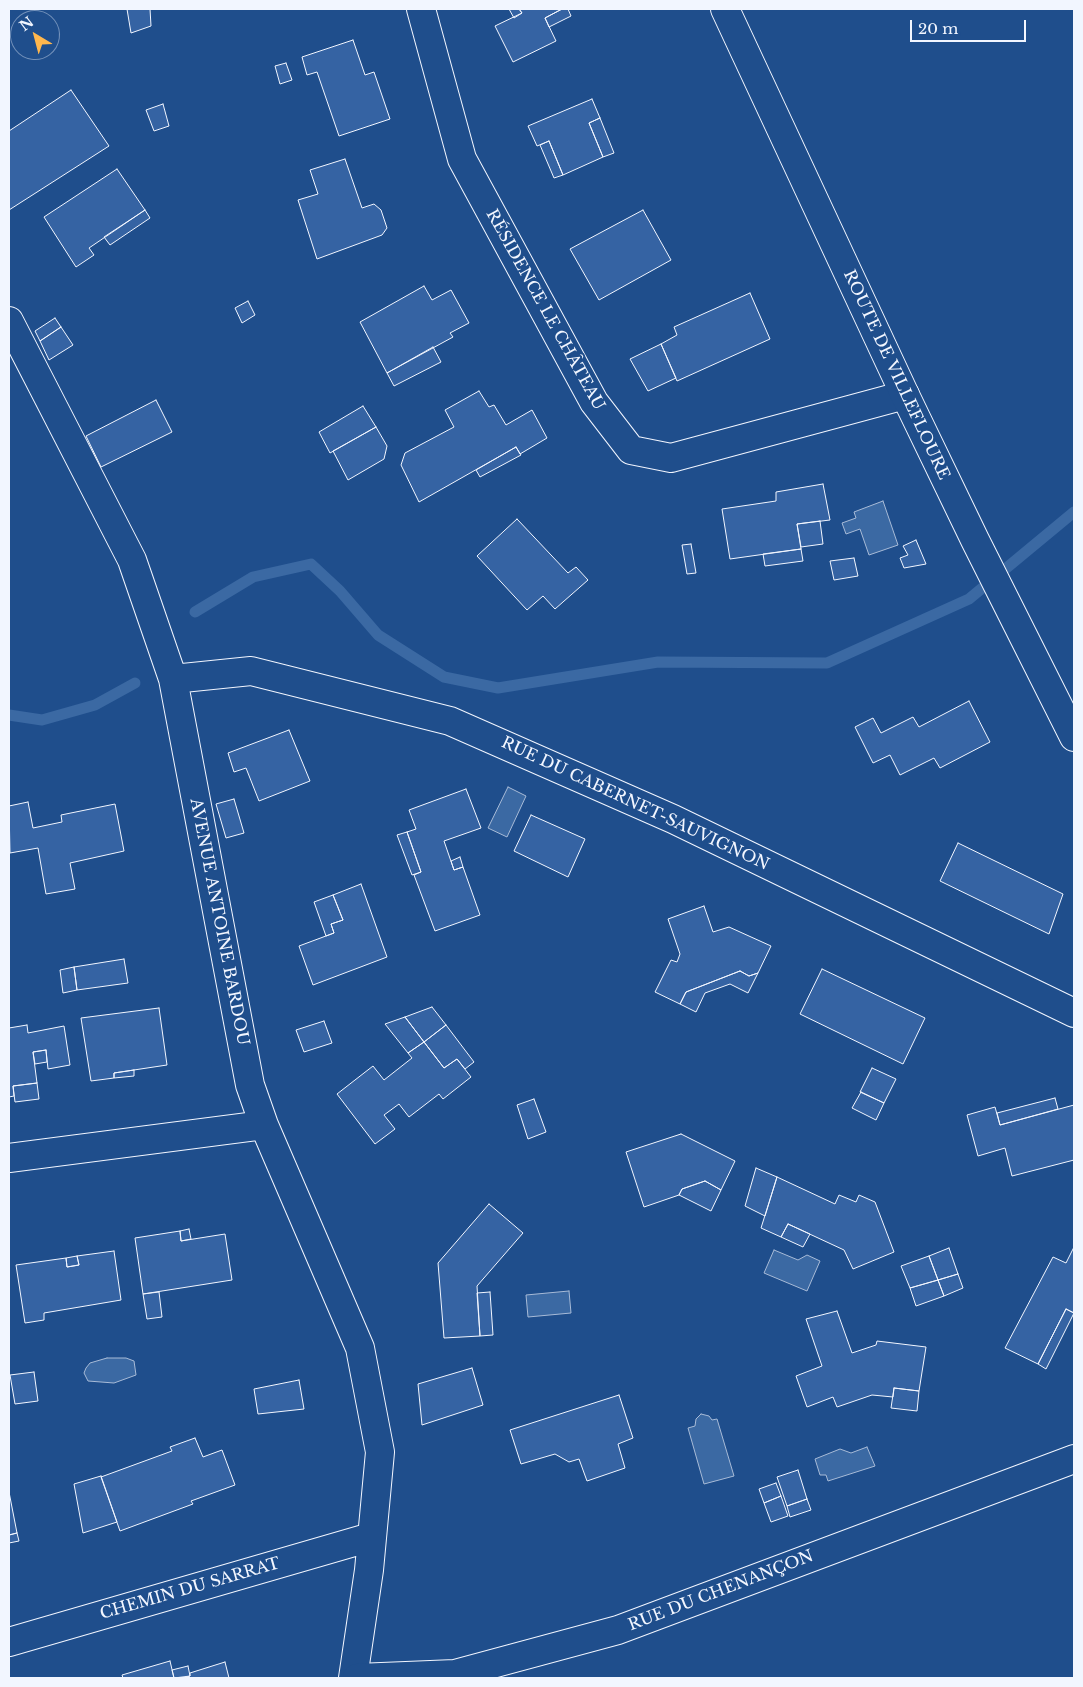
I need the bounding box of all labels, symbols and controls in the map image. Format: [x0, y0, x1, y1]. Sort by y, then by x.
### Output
north arrow [10, 10, 60, 60]
scale bar [913, 10, 1029, 42]
text: N [16, 13, 37, 35]
text: 20 m [918, 19, 958, 38]
street label: RÉSIDENCE LE CHÂTEAU [482, 206, 608, 414]
street label: ROUTE DE VILLEFLOURE [839, 267, 953, 483]
street label: RUE DU CABERNET-SAUVIGNON [498, 733, 772, 875]
street label: AVENUE ANTOINE BARDOU [186, 797, 252, 1047]
street label: RUE DU CHENANÇON [626, 1547, 816, 1635]
street label: CHEMIN DU SARRAT [98, 1554, 282, 1624]

